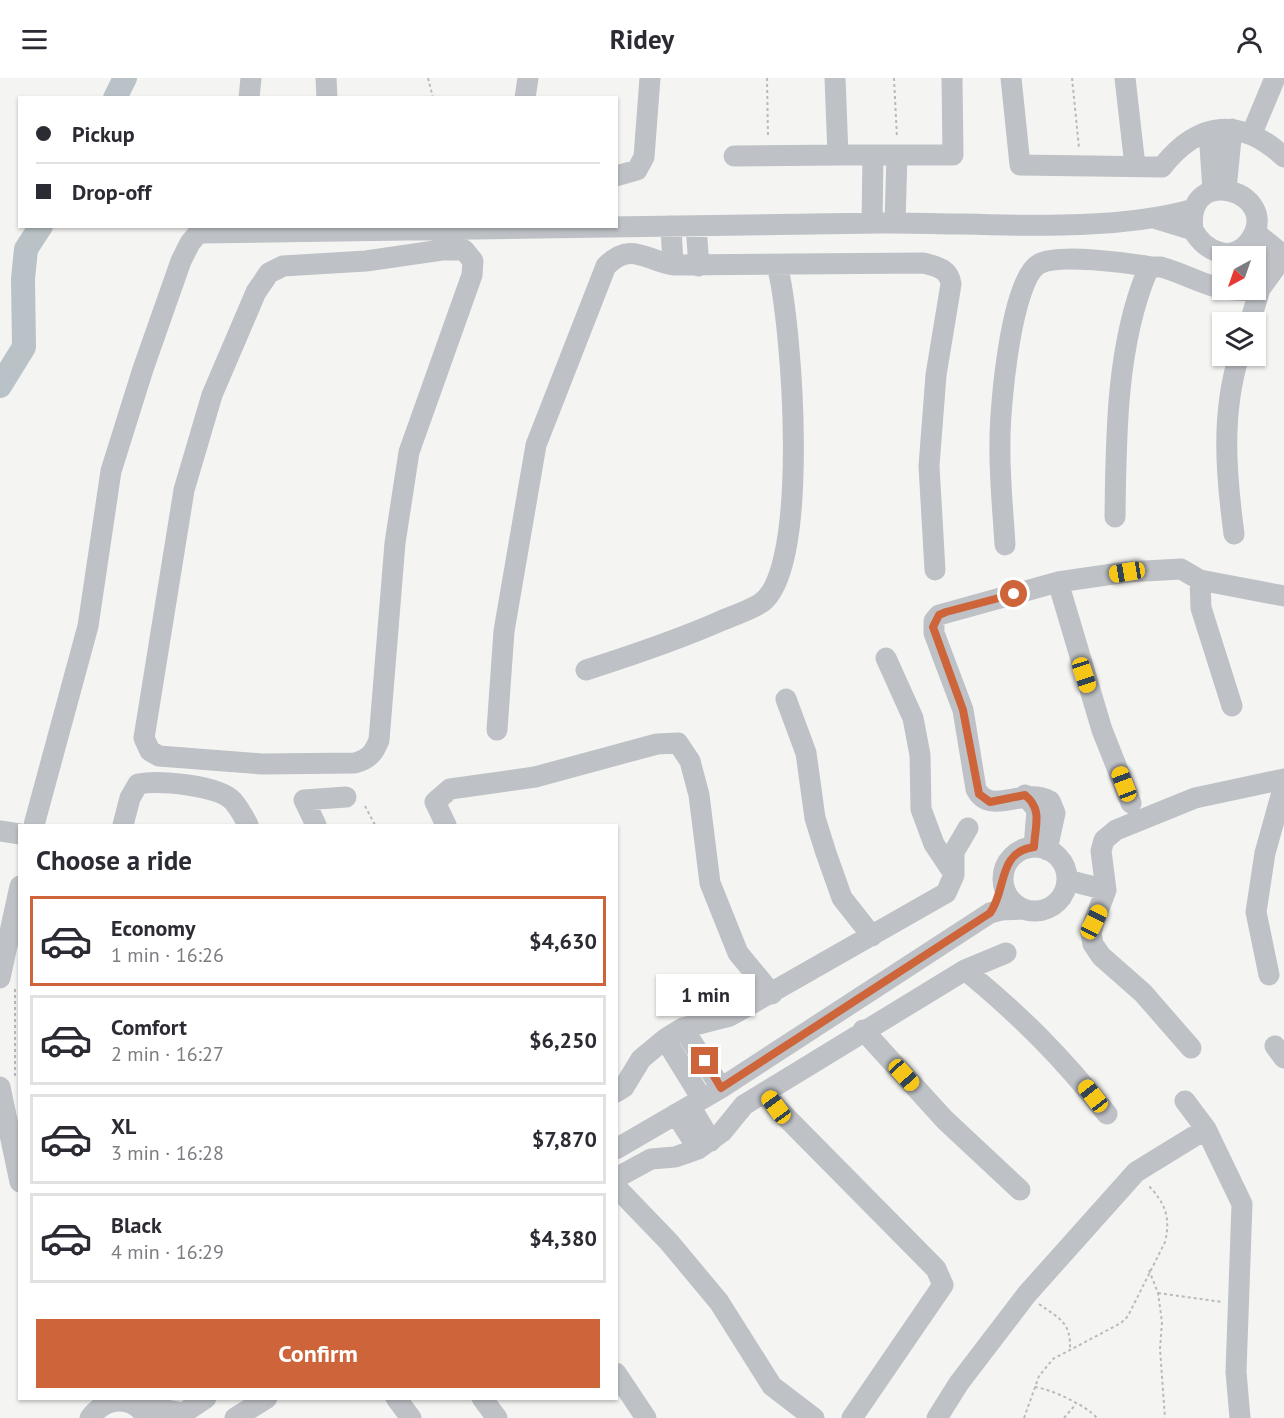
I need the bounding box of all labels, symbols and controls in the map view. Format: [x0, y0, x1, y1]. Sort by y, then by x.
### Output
text: Ridey [610, 22, 674, 56]
icon: menu [18, 23, 51, 56]
icon: person [1233, 23, 1266, 56]
text: Pickup [72, 120, 135, 148]
text: Drop-off [72, 178, 151, 206]
north arrow [1212, 246, 1266, 300]
map controls [1212, 246, 1266, 366]
button: layers [1212, 312, 1266, 366]
car [1108, 560, 1146, 584]
route start [1000, 580, 1027, 607]
car [1070, 655, 1098, 695]
car [1109, 764, 1139, 804]
text: Choose a ride [36, 843, 192, 877]
car [1078, 902, 1110, 942]
icon: car [39, 914, 93, 968]
text: Economy [111, 914, 195, 942]
text: $4,630 [529, 927, 597, 955]
text: 1 min · 16:26 [111, 942, 224, 968]
callout: 1 min [656, 974, 754, 1016]
text: 1 min [681, 982, 730, 1008]
icon: car [39, 1013, 93, 1067]
text: Comfort [111, 1013, 187, 1041]
text: $6,250 [529, 1026, 597, 1054]
text: 2 min · 16:27 [111, 1041, 224, 1067]
route end [691, 1047, 718, 1074]
car [885, 1056, 923, 1094]
car [1075, 1076, 1111, 1116]
car [758, 1087, 794, 1127]
icon: car [39, 1112, 93, 1166]
text: XL [111, 1112, 136, 1140]
text: $7,870 [532, 1125, 597, 1153]
text: 3 min · 16:28 [111, 1140, 224, 1166]
icon: car [39, 1211, 93, 1265]
text: Black [111, 1211, 162, 1239]
text: $4,380 [529, 1224, 597, 1252]
text: 4 min · 16:29 [111, 1239, 224, 1265]
button: Confirm [36, 1319, 600, 1388]

